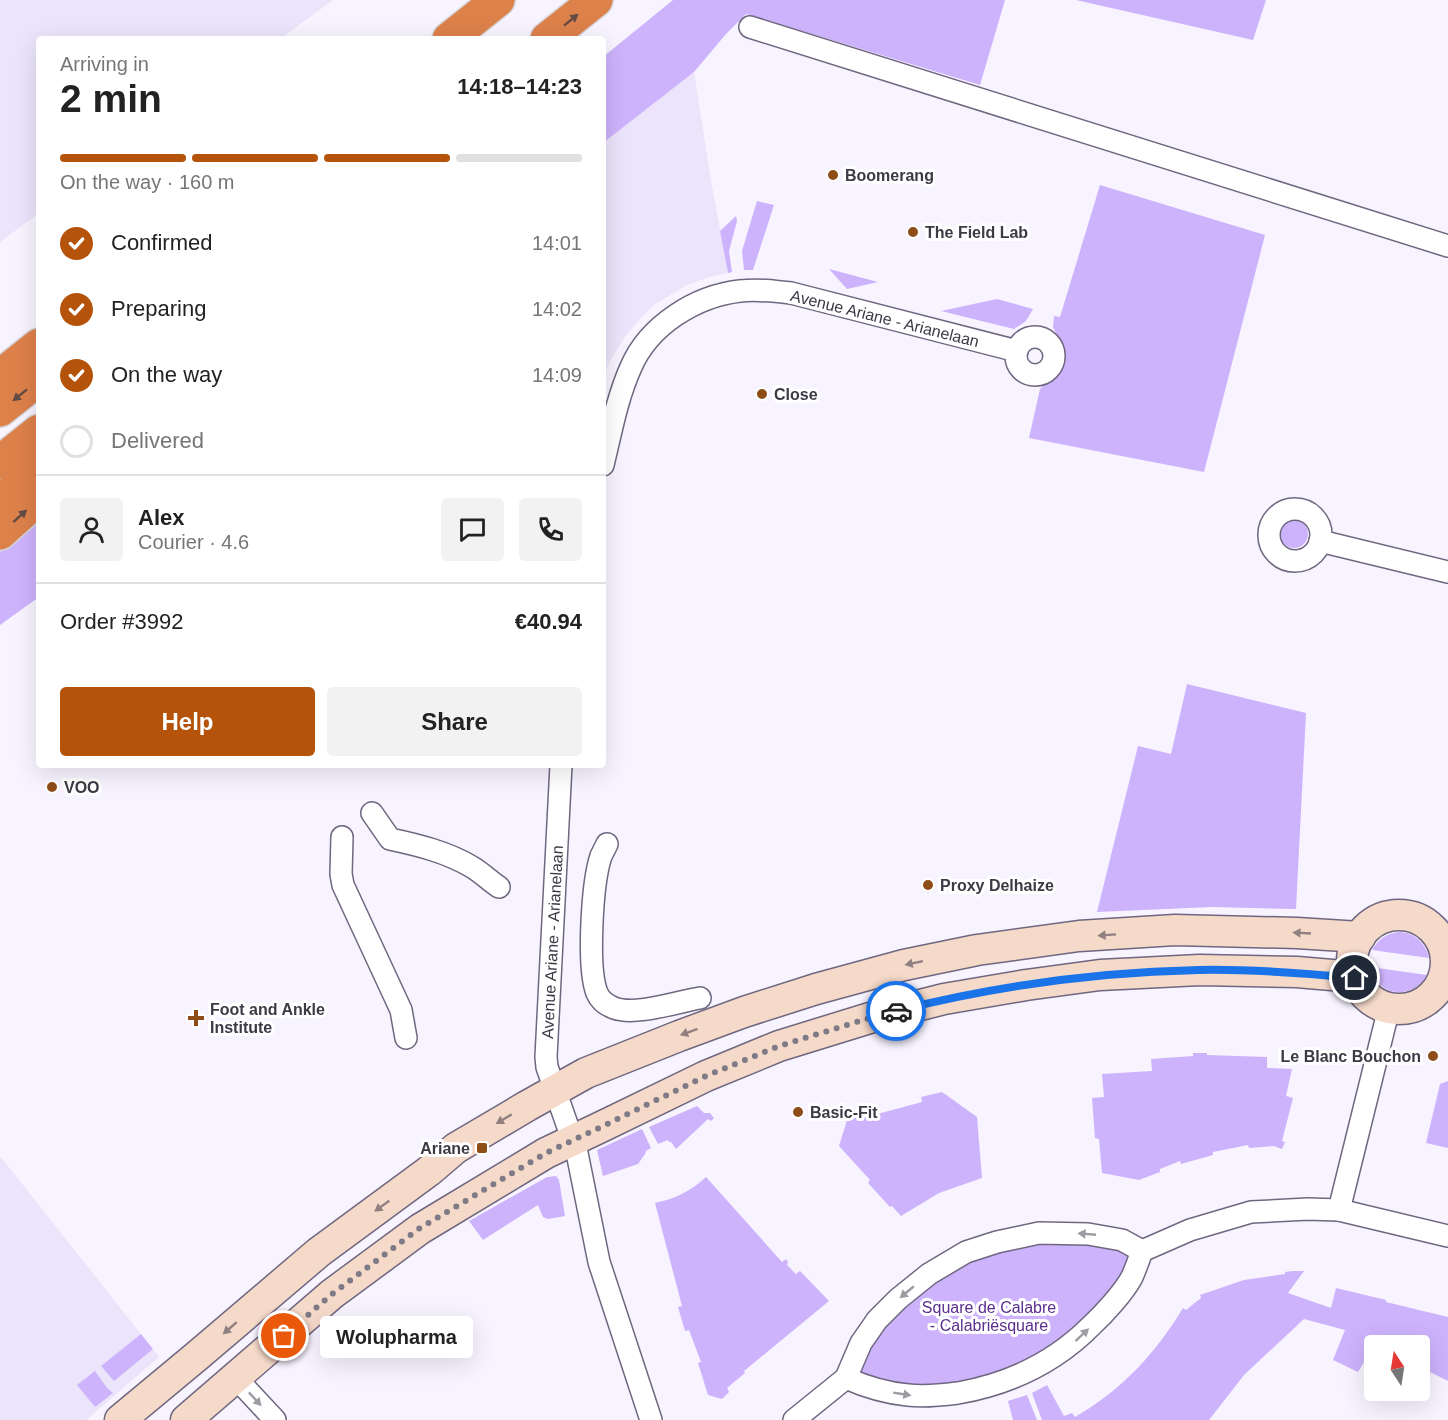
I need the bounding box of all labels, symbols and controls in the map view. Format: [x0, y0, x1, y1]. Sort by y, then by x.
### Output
one-way arrow [564, 14, 579, 26]
text: Arriving in [60, 53, 149, 75]
text: 14:18–14:23 [457, 74, 582, 99]
text: 2 min [60, 77, 162, 120]
place label: Boomerang [845, 167, 934, 184]
marker: Boomerang [826, 168, 840, 182]
text: On the way · 160 m [60, 171, 235, 193]
place label: The Field Lab [925, 224, 1028, 241]
marker: The Field Lab [906, 225, 920, 239]
icon: check [60, 227, 93, 260]
text: Confirmed [111, 230, 212, 255]
text: 14:01 [532, 232, 582, 254]
street label: Avenue Ariane - Arianelaan [789, 287, 981, 350]
icon: check [60, 293, 93, 326]
text: Preparing [111, 296, 206, 321]
text: 14:02 [532, 298, 582, 320]
icon: check [60, 359, 93, 392]
text: On the way [111, 362, 222, 387]
text: 14:09 [532, 364, 582, 386]
place label: Close [774, 386, 818, 403]
marker: Close [755, 387, 769, 401]
one-way arrow [12, 388, 27, 400]
text: Delivered [111, 428, 204, 453]
button: person [60, 498, 123, 561]
button: chat [441, 498, 504, 561]
button: phone [519, 498, 582, 561]
text: Alex [138, 505, 184, 530]
one-way arrow [12, 509, 26, 523]
text: Courier · 4.6 [138, 531, 249, 553]
text: Order #3992 [60, 609, 184, 634]
text: €40.94 [515, 609, 582, 634]
button: Help [60, 687, 315, 756]
button: Share [327, 687, 582, 756]
place label: VOO [64, 779, 100, 796]
marker: VOO [45, 780, 59, 794]
street label: Avenue Ariane - Arianelaan [539, 845, 566, 1039]
place label: Proxy Delhaize [940, 877, 1054, 894]
marker: Proxy Delhaize [921, 878, 935, 892]
one-way arrow [1292, 929, 1311, 938]
one-way arrow [1097, 930, 1116, 939]
pin [1329, 952, 1380, 1003]
one-way arrow [904, 959, 923, 968]
icon: home [1338, 961, 1371, 994]
courier [866, 981, 926, 1041]
icon: car [880, 995, 913, 1028]
place label: Foot and Ankle Institute [210, 1001, 325, 1036]
marker: Foot and Ankle Institute [187, 1009, 205, 1027]
one-way arrow [680, 1028, 698, 1038]
place label: Le Blanc Bouchon [1281, 1048, 1421, 1065]
marker: Le Blanc Bouchon [1426, 1049, 1440, 1063]
place label: Basic-Fit [810, 1104, 878, 1121]
marker: Basic-Fit [791, 1105, 805, 1119]
one-way arrow [496, 1114, 512, 1125]
place label: Ariane [420, 1140, 470, 1157]
marker: Ariane [475, 1141, 489, 1155]
one-way arrow [374, 1199, 389, 1211]
one-way arrow [1077, 1230, 1096, 1239]
one-way arrow [899, 1285, 914, 1297]
park label: Square de Calabre - Calabriësquare [922, 1299, 1056, 1334]
pin [258, 1310, 309, 1361]
callout: Wolupharma [320, 1315, 473, 1357]
icon: bag [267, 1319, 300, 1352]
one-way arrow [223, 1321, 238, 1334]
text: Wolupharma [336, 1326, 457, 1348]
one-way arrow [1074, 1329, 1089, 1342]
north arrow [1364, 1335, 1430, 1401]
map controls [1364, 1335, 1430, 1401]
one-way arrow [893, 1390, 912, 1399]
one-way arrow [248, 1391, 262, 1405]

